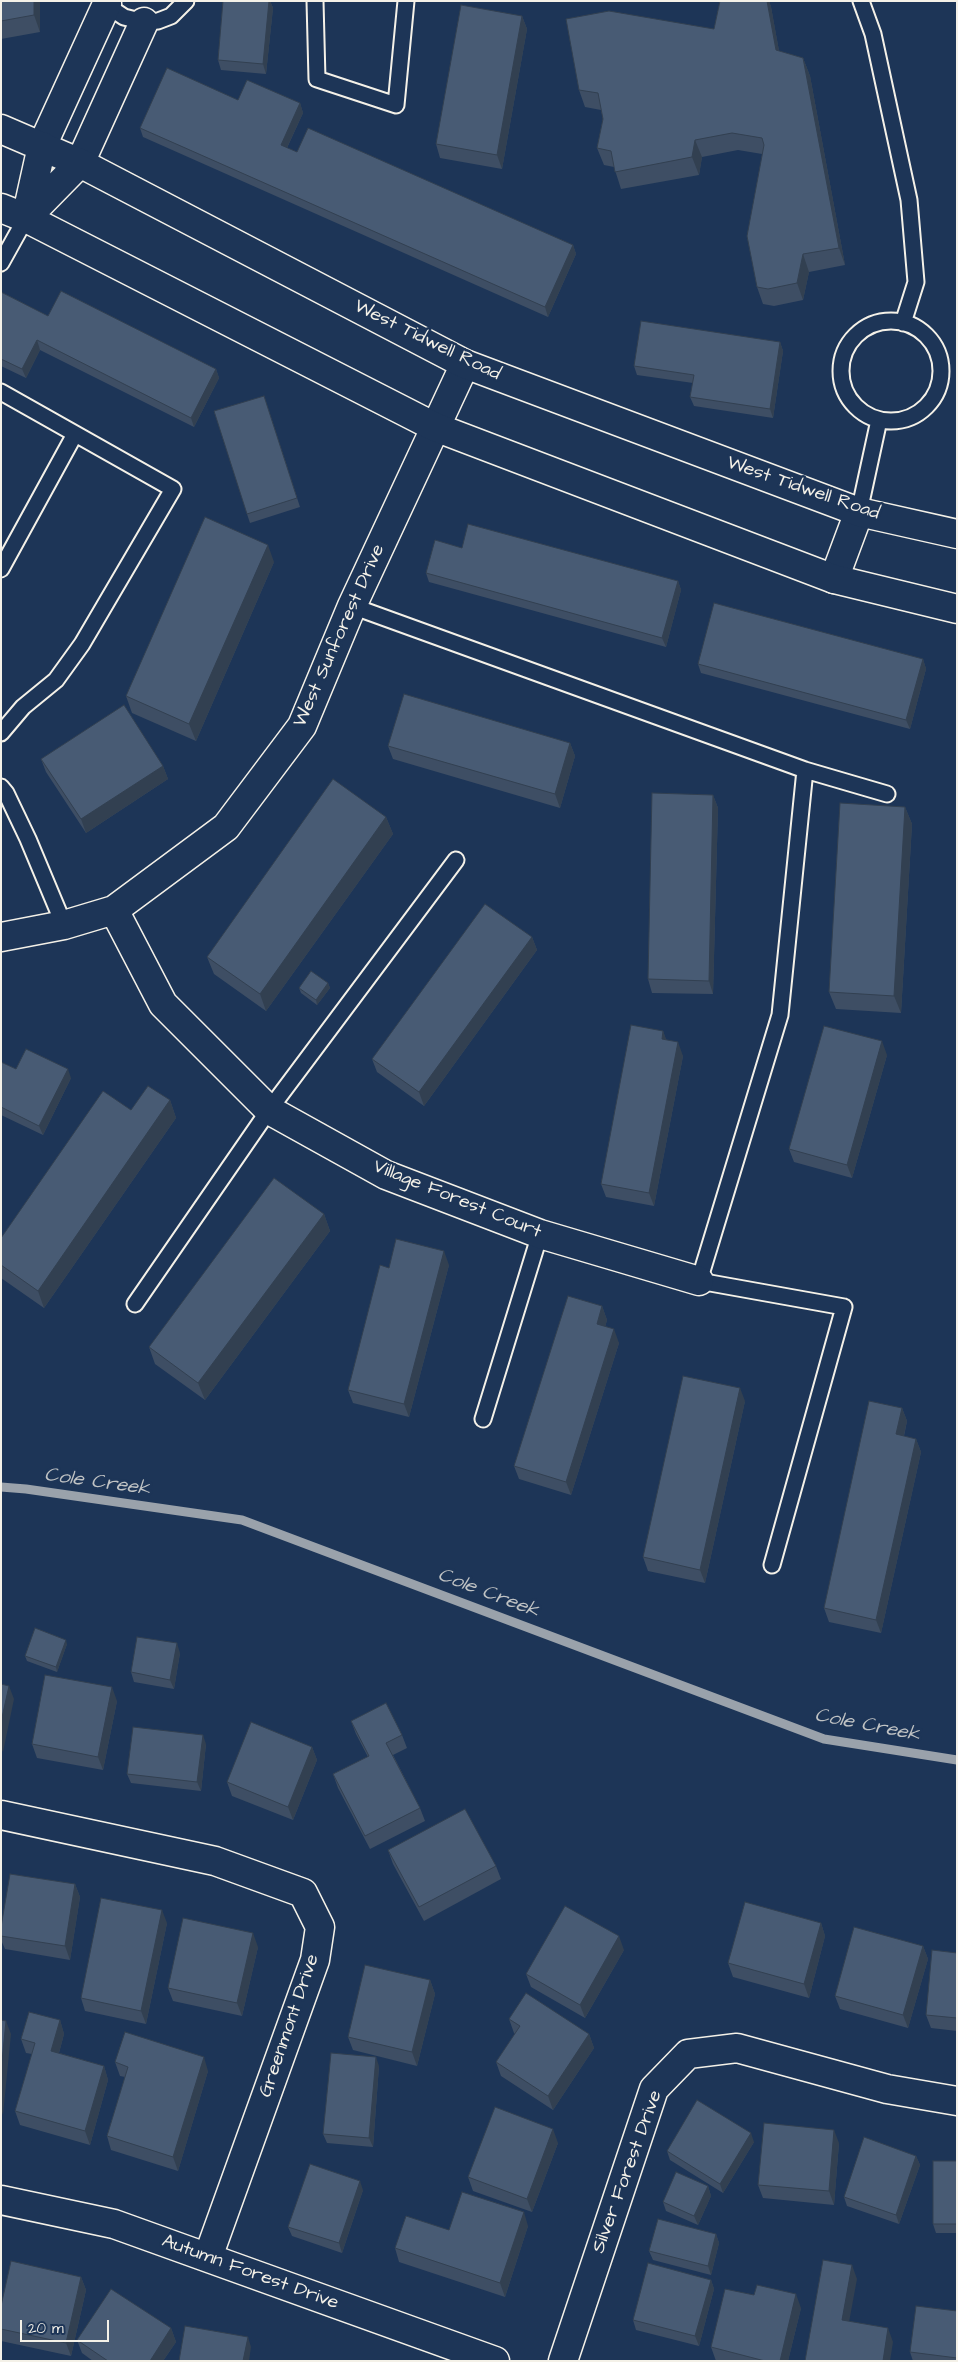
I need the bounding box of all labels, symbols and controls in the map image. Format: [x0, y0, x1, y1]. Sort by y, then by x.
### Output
street label: West Tidwell Road [350, 296, 504, 386]
street label: West Tidwell Road [724, 452, 882, 526]
street label: West Sunforest Drive [289, 541, 391, 731]
street label: Village Forest Court [370, 1156, 544, 1244]
water label: Cole Creek [43, 1464, 151, 1502]
water label: Cole Creek [434, 1564, 542, 1624]
water label: Cole Creek [812, 1704, 922, 1748]
street label: Greenmont Drive [255, 1951, 325, 2101]
street label: Silver Forest Drive [588, 2088, 668, 2256]
street label: Autumn Forest Drive [159, 2230, 341, 2316]
scale bar [22, 2310, 111, 2342]
text: 20 m [28, 2318, 64, 2339]

